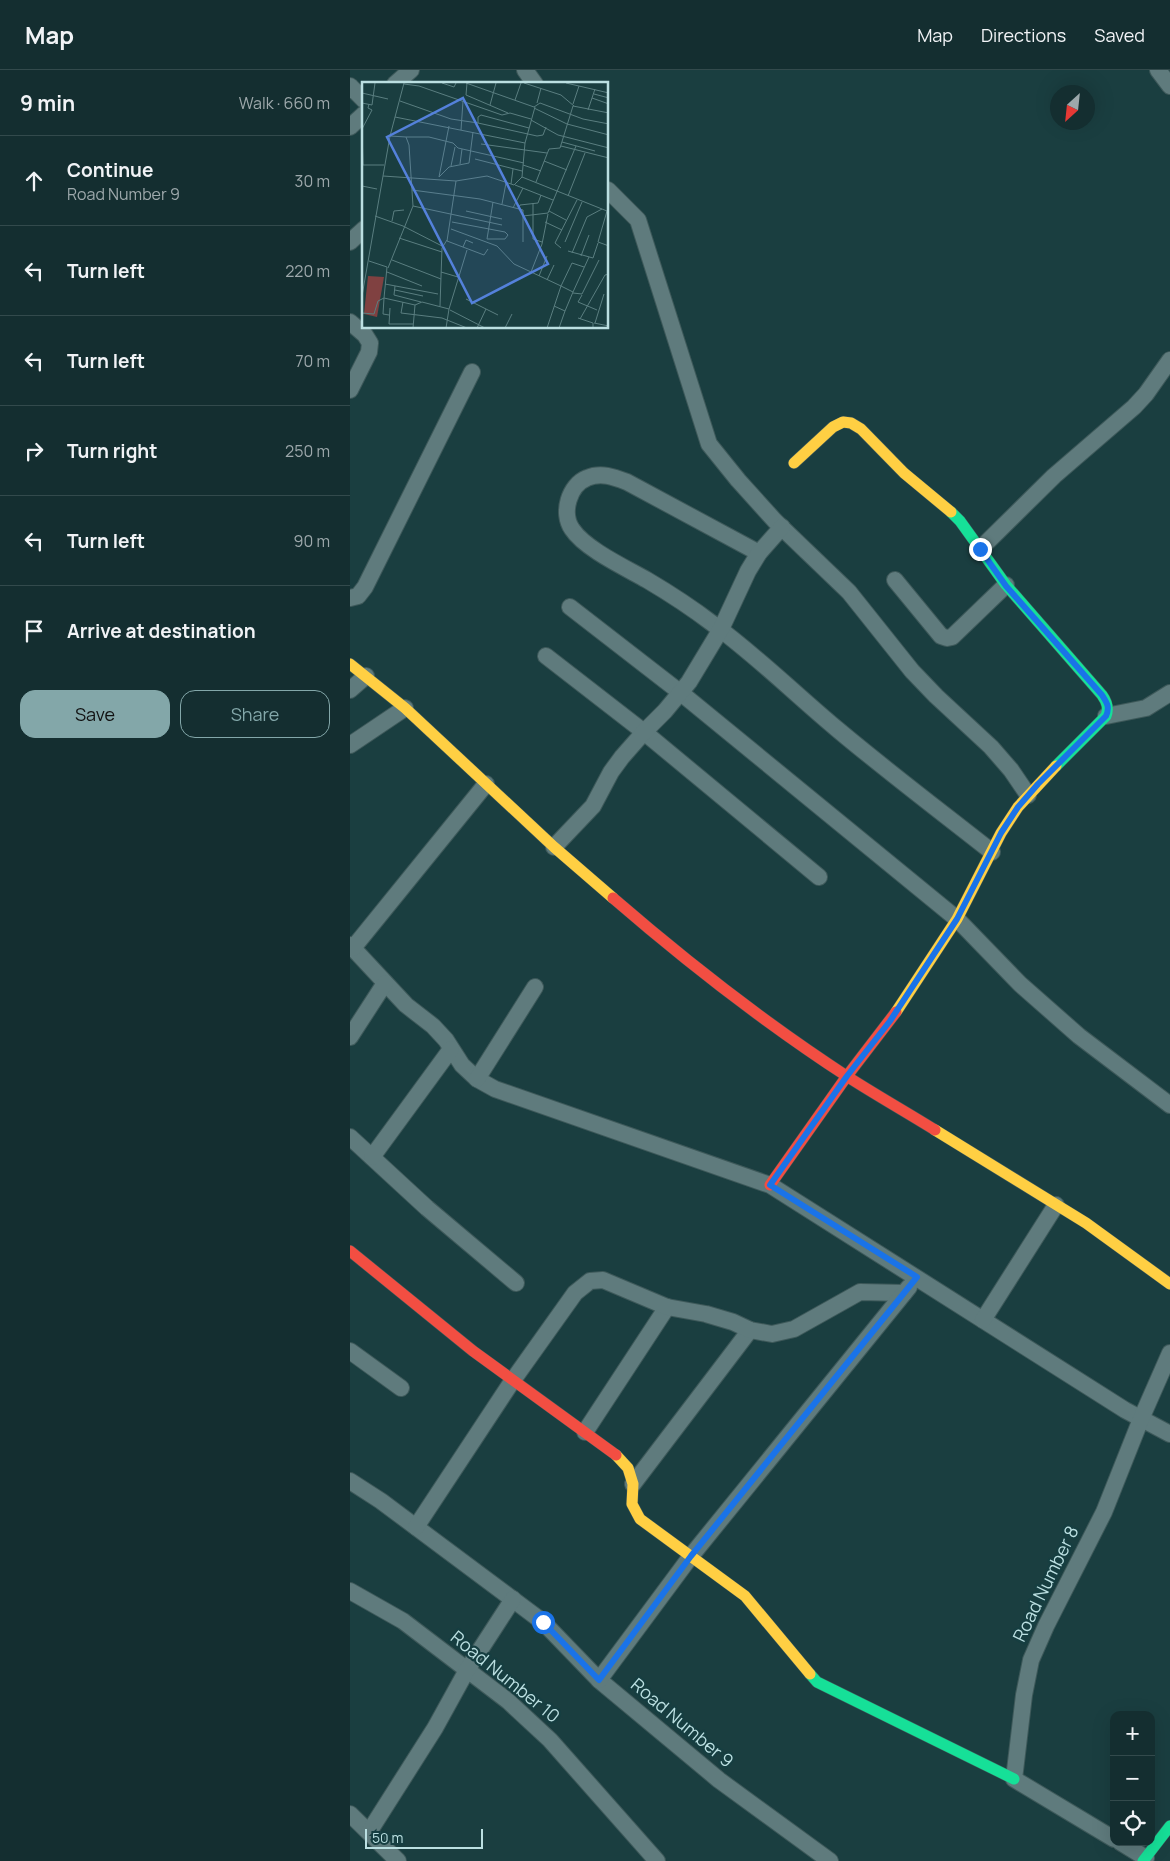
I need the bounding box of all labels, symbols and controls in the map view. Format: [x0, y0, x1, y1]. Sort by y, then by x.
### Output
text: Map [25, 18, 74, 51]
text: Map [917, 23, 953, 47]
text: Directions [981, 23, 1066, 47]
text: Saved [1094, 23, 1145, 47]
inset map [362, 82, 609, 329]
north arrow [1050, 85, 1095, 130]
text: 9 min [20, 89, 75, 117]
text: Walk · 660 m [239, 92, 330, 114]
text: Continue [67, 157, 153, 183]
icon: ahead [20, 167, 48, 195]
text: 30 m [295, 170, 330, 192]
text: Road Number 9 [67, 183, 180, 205]
icon: left [20, 257, 48, 285]
text: Turn left [67, 258, 145, 284]
text: 220 m [285, 260, 330, 282]
icon: left [20, 347, 48, 375]
text: Turn left [67, 348, 145, 374]
text: 70 m [295, 350, 330, 372]
icon: right [20, 437, 48, 465]
text: Turn right [67, 438, 157, 464]
text: 250 m [285, 440, 330, 462]
icon: left [20, 527, 48, 555]
text: Turn left [67, 528, 145, 554]
text: 90 m [294, 530, 330, 552]
route end [969, 538, 992, 561]
icon: arrive [20, 617, 48, 645]
text: Arrive at destination [67, 618, 256, 644]
button: Save [20, 690, 170, 738]
button: Share [180, 690, 330, 738]
street label: Road Number 8 [1007, 1522, 1084, 1646]
route start [532, 1611, 555, 1634]
street label: Road Number 10 [446, 1625, 565, 1728]
street label: Road Number 9 [626, 1672, 739, 1772]
map controls [1110, 1711, 1155, 1846]
button: + [1110, 1711, 1155, 1756]
button: − [1110, 1756, 1155, 1801]
button: locate [1110, 1801, 1155, 1846]
scale bar [365, 1826, 482, 1849]
text: 50 m [372, 1828, 403, 1847]

